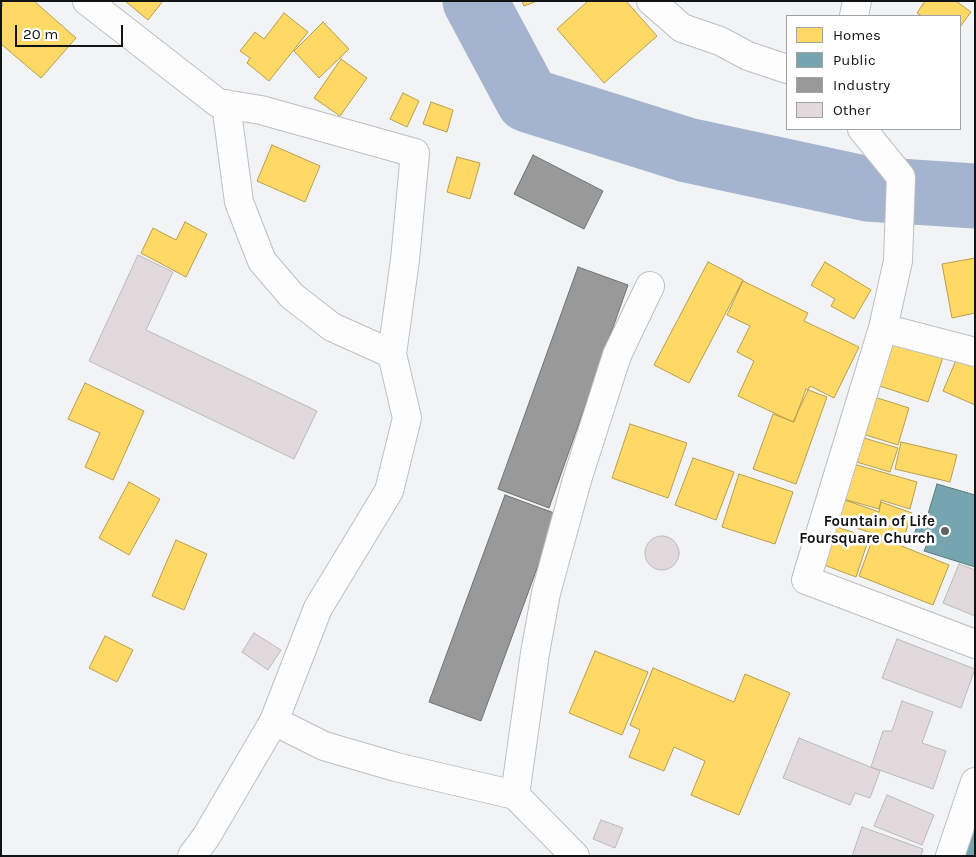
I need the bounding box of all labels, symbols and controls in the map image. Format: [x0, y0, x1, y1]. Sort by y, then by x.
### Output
scale bar [18, 15, 125, 47]
legend [786, 15, 961, 130]
text: 20 m [23, 25, 58, 43]
text: Homes [833, 26, 881, 44]
text: Public [833, 51, 876, 69]
text: Industry [833, 76, 890, 94]
text: Other [833, 101, 871, 119]
place label: Fountain of Life Foursquare Church [799, 513, 935, 548]
marker: Fountain of Life Foursquare Church [939, 525, 951, 537]

